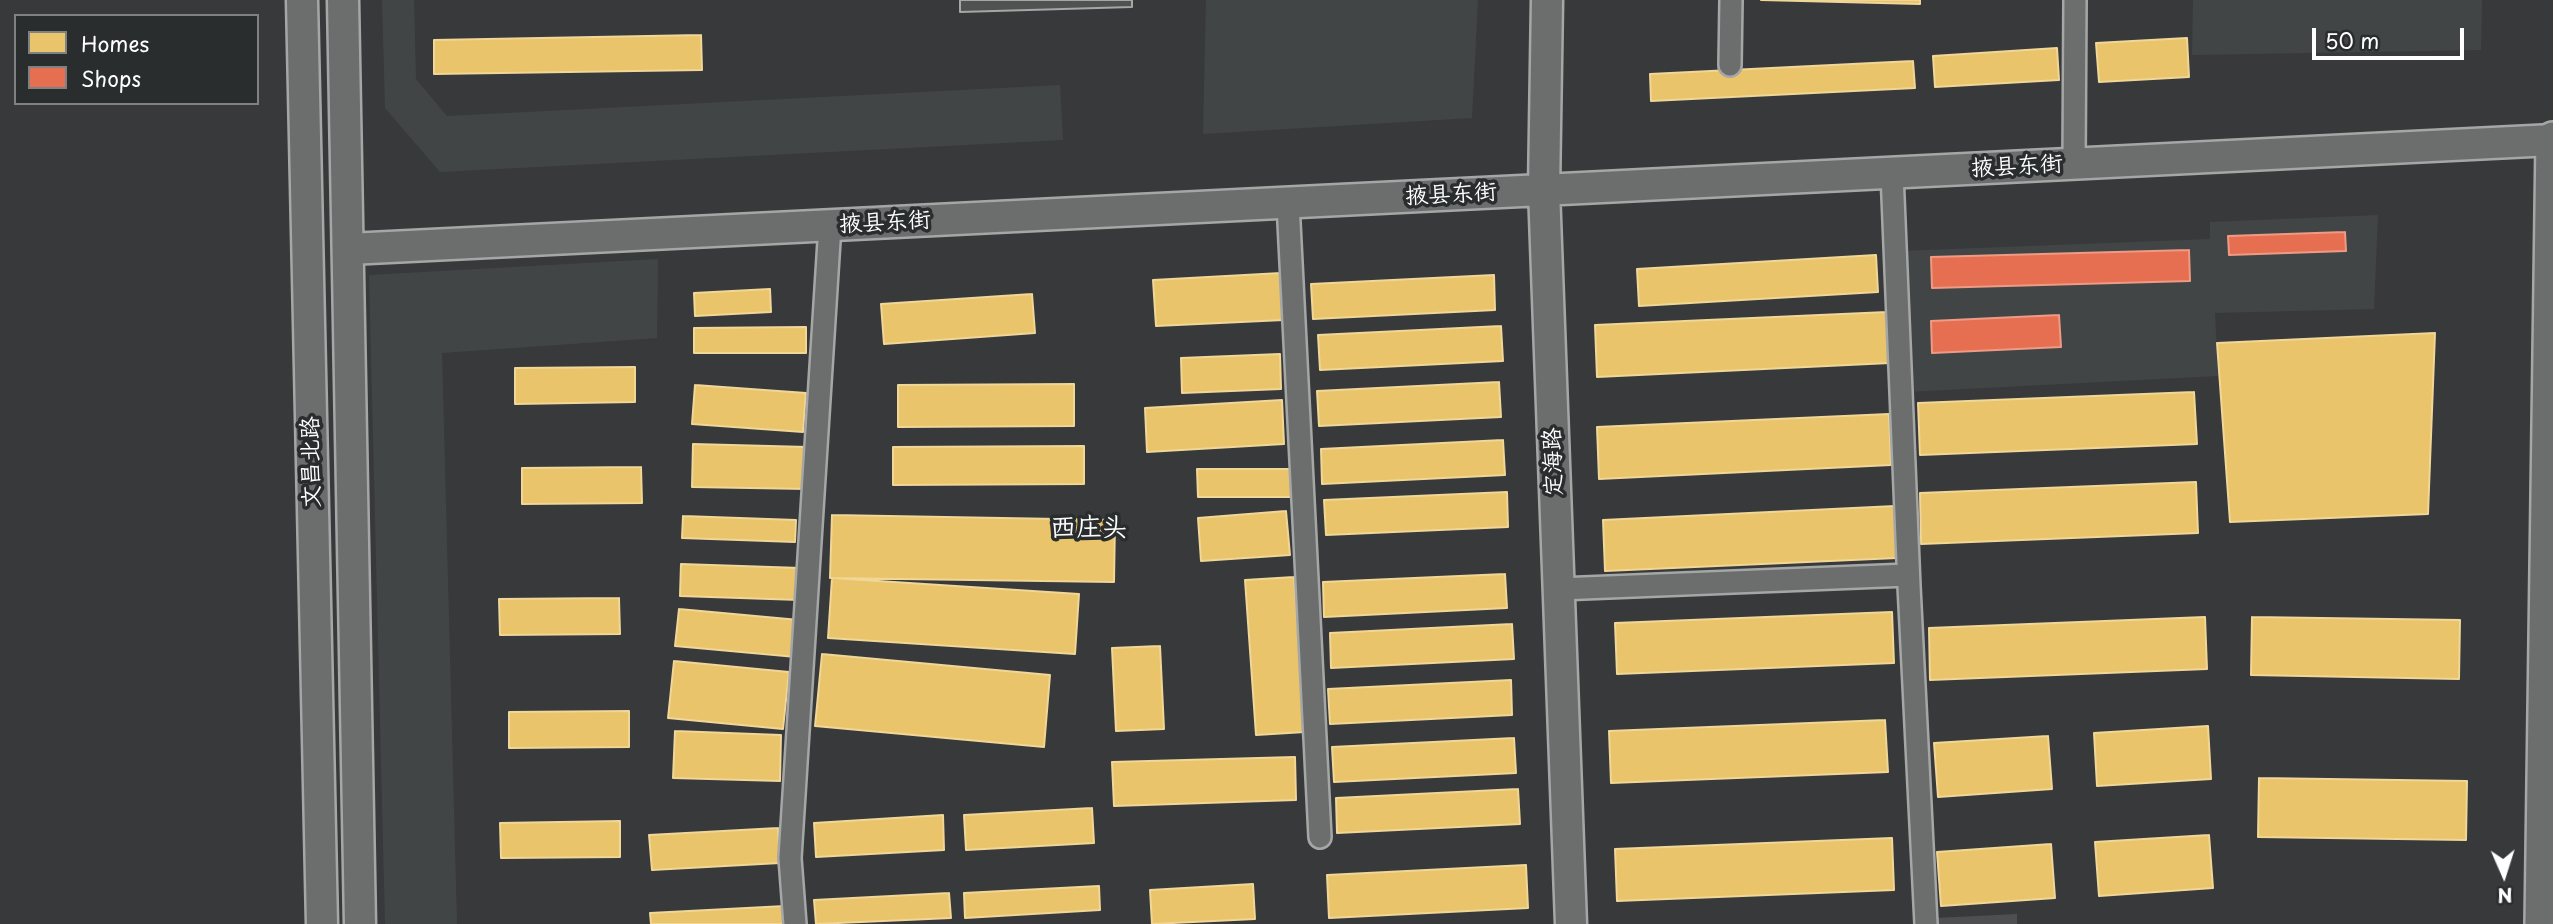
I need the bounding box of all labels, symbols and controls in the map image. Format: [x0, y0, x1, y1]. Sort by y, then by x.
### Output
legend [14, 14, 259, 105]
scale bar [2315, 14, 2467, 58]
text: 50 m [2325, 24, 2379, 56]
text: Homes [81, 27, 149, 59]
text: Shops [81, 62, 141, 94]
street label: 掖县东街 [1970, 151, 2064, 183]
street label: 掖县东街 [1404, 179, 1498, 211]
street label: 掖县东街 [838, 207, 932, 239]
street label: 文昌北路 [297, 416, 327, 508]
street label: 定海路 [1539, 427, 1569, 497]
district label: 西庄头 [1050, 513, 1128, 545]
north arrow [2469, 840, 2539, 910]
text: N [2497, 882, 2513, 910]

